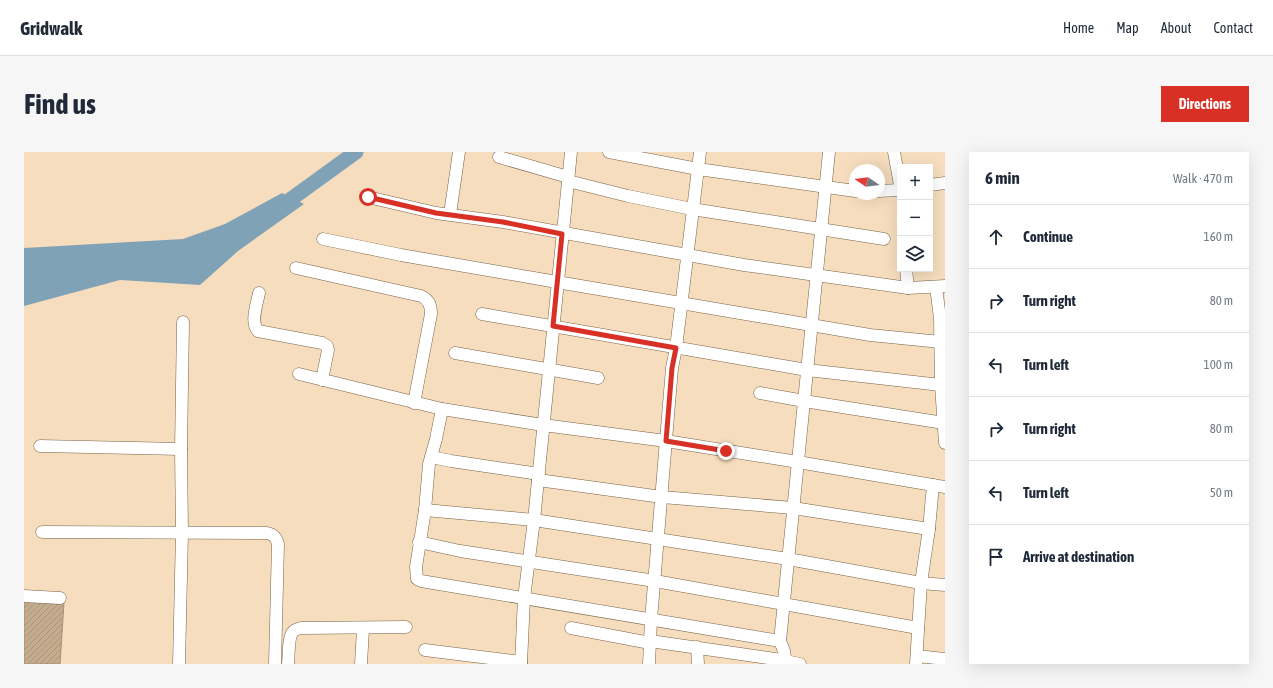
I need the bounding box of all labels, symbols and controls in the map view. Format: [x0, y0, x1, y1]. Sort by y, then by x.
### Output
text: Gridwalk [20, 17, 82, 39]
text: Home [1063, 20, 1094, 36]
text: Map [1116, 20, 1139, 36]
text: About [1161, 20, 1192, 36]
text: Contact [1214, 20, 1253, 36]
button: Directions [1161, 86, 1249, 122]
text: Find us [24, 88, 96, 120]
north arrow [849, 164, 885, 200]
map controls [897, 164, 933, 272]
button: + [897, 164, 933, 200]
text: 6 min [985, 168, 1020, 188]
text: Walk · 470 m [1173, 171, 1233, 186]
route start [359, 188, 377, 206]
button: − [897, 200, 933, 236]
icon: ahead [985, 226, 1007, 248]
text: Continue [1023, 228, 1073, 245]
text: 160 m [1204, 229, 1233, 244]
button: layers [897, 236, 933, 272]
icon: right [985, 290, 1007, 312]
text: Turn right [1023, 292, 1076, 309]
text: 80 m [1210, 293, 1233, 308]
icon: left [985, 354, 1007, 376]
text: Turn left [1023, 356, 1069, 373]
text: 100 m [1204, 357, 1233, 372]
icon: right [985, 418, 1007, 440]
text: Turn right [1023, 420, 1076, 437]
text: 80 m [1210, 421, 1233, 436]
route end [717, 442, 735, 460]
icon: left [985, 482, 1007, 504]
text: Turn left [1023, 484, 1069, 501]
text: 50 m [1210, 485, 1233, 500]
icon: arrive [985, 546, 1007, 568]
text: Arrive at destination [1023, 548, 1134, 565]

